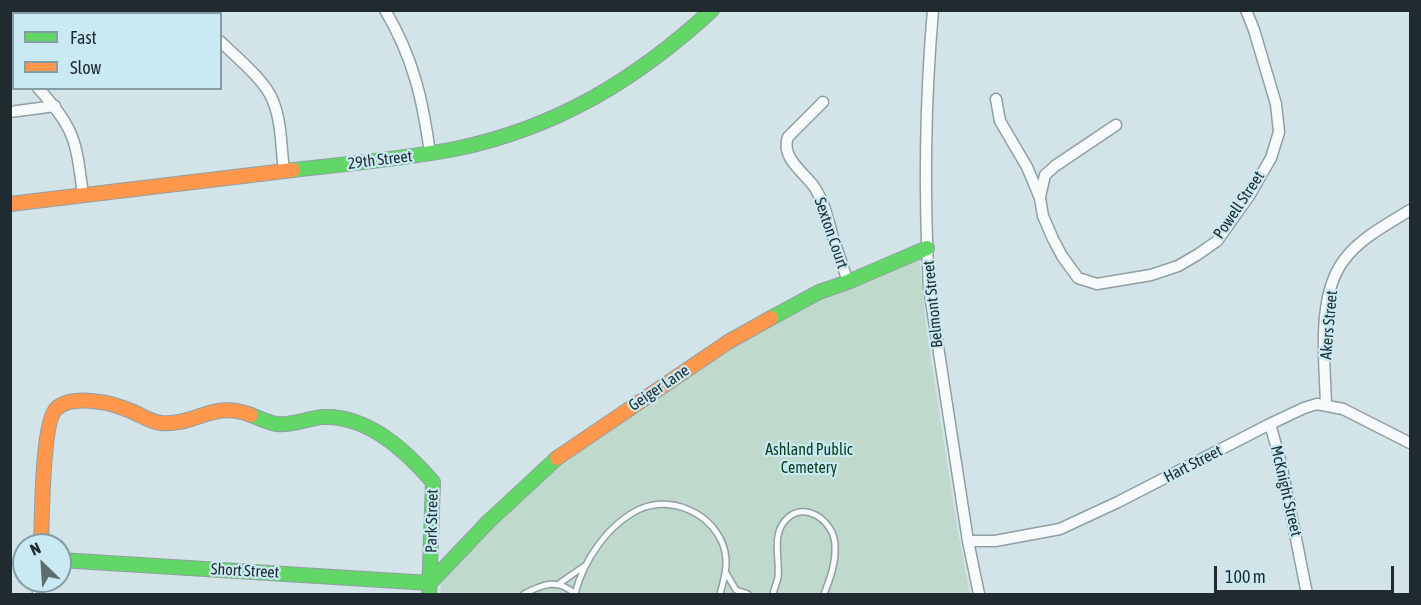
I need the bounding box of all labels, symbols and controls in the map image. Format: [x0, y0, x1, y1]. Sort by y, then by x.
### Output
legend [12, 12, 222, 90]
text: Fast [70, 27, 97, 48]
text: Slow [70, 57, 101, 78]
street label: 29th Street [347, 147, 413, 173]
street label: Powell Street [1209, 168, 1269, 242]
street label: Sexton Court [810, 195, 852, 271]
street label: Belmont Street [919, 259, 947, 349]
street label: Akers Street [1316, 290, 1342, 360]
street label: Geiger Lane [625, 361, 693, 415]
park label: Ashland Public Cemetery [765, 440, 853, 478]
street label: Hart Street [1160, 441, 1226, 487]
street label: McKnight Street [1266, 444, 1306, 538]
street label: Park Street [422, 489, 442, 553]
north arrow [12, 533, 72, 593]
text: N [27, 538, 43, 559]
scale bar [1217, 554, 1397, 592]
street label: Short Street [210, 560, 280, 582]
text: 100 m [1225, 566, 1266, 587]

